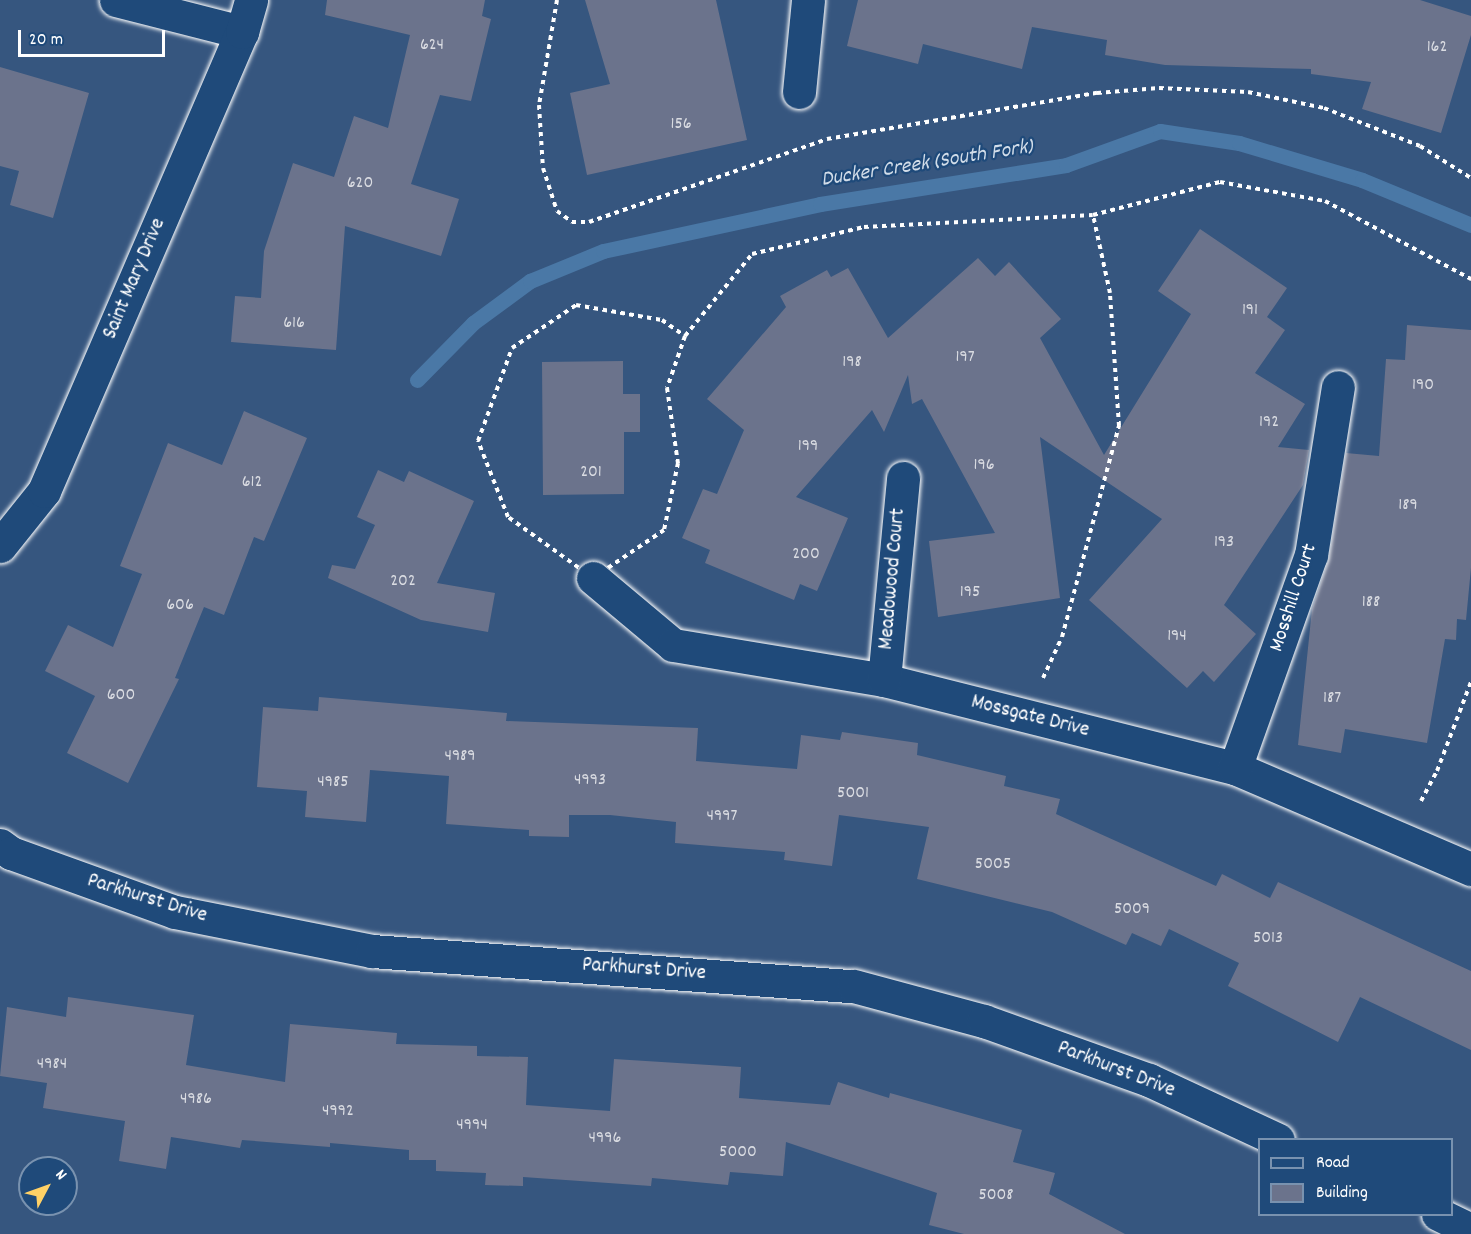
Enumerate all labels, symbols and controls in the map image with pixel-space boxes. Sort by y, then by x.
scale bar [21,18,168,56]
text: 20 m [29,28,63,53]
house number: 624 [420,35,444,57]
house number: 162 [1427,37,1447,59]
house number: 156 [670,114,692,136]
water label: Ducker Creek (South Fork) [819,134,1035,194]
house number: 620 [347,173,373,195]
street label: Saint Mary Drive [98,215,172,343]
house number: 191 [1242,300,1258,322]
house number: 616 [283,313,305,335]
house number: 197 [955,347,975,369]
house number: 198 [842,352,862,374]
house number: 190 [1412,375,1434,397]
house number: 192 [1259,412,1279,434]
house number: 199 [798,436,818,458]
house number: 196 [973,455,995,477]
house number: 201 [580,462,602,484]
house number: 612 [242,472,262,494]
house number: 189 [1398,495,1418,517]
street label: Meadowood Court [874,507,912,651]
house number: 193 [1214,532,1234,554]
street label: Mosshill Court [1265,541,1323,655]
house number: 200 [792,544,820,566]
house number: 202 [390,571,416,593]
house number: 195 [960,582,980,604]
house number: 188 [1362,592,1380,614]
house number: 606 [166,595,194,617]
house number: 194 [1167,626,1187,648]
house number: 600 [107,685,135,707]
house number: 187 [1323,688,1341,710]
street label: Mossgate Drive [968,690,1092,744]
house number: 4989 [444,746,476,768]
house number: 4993 [574,770,606,792]
house number: 4985 [317,772,349,794]
house number: 5001 [837,783,869,805]
house number: 4997 [707,806,737,828]
house number: 5005 [975,854,1011,876]
street label: Parkhurst Drive [84,869,210,929]
house number: 5009 [1114,899,1150,921]
house number: 5013 [1253,928,1283,950]
street label: Parkhurst Drive [581,953,707,987]
street label: Parkhurst Drive [1054,1036,1178,1104]
house number: 4984 [37,1054,67,1076]
house number: 4986 [180,1089,212,1111]
house number: 4992 [322,1101,354,1123]
house number: 4994 [456,1115,488,1137]
house number: 4996 [589,1128,621,1150]
legend [1258,1138,1453,1216]
house number: 5000 [719,1142,757,1164]
text: Road [1316,1151,1350,1176]
north arrow [18,1156,78,1216]
text: N [49,1165,72,1186]
text: Building [1316,1181,1368,1206]
house number: 5008 [978,1185,1014,1207]

